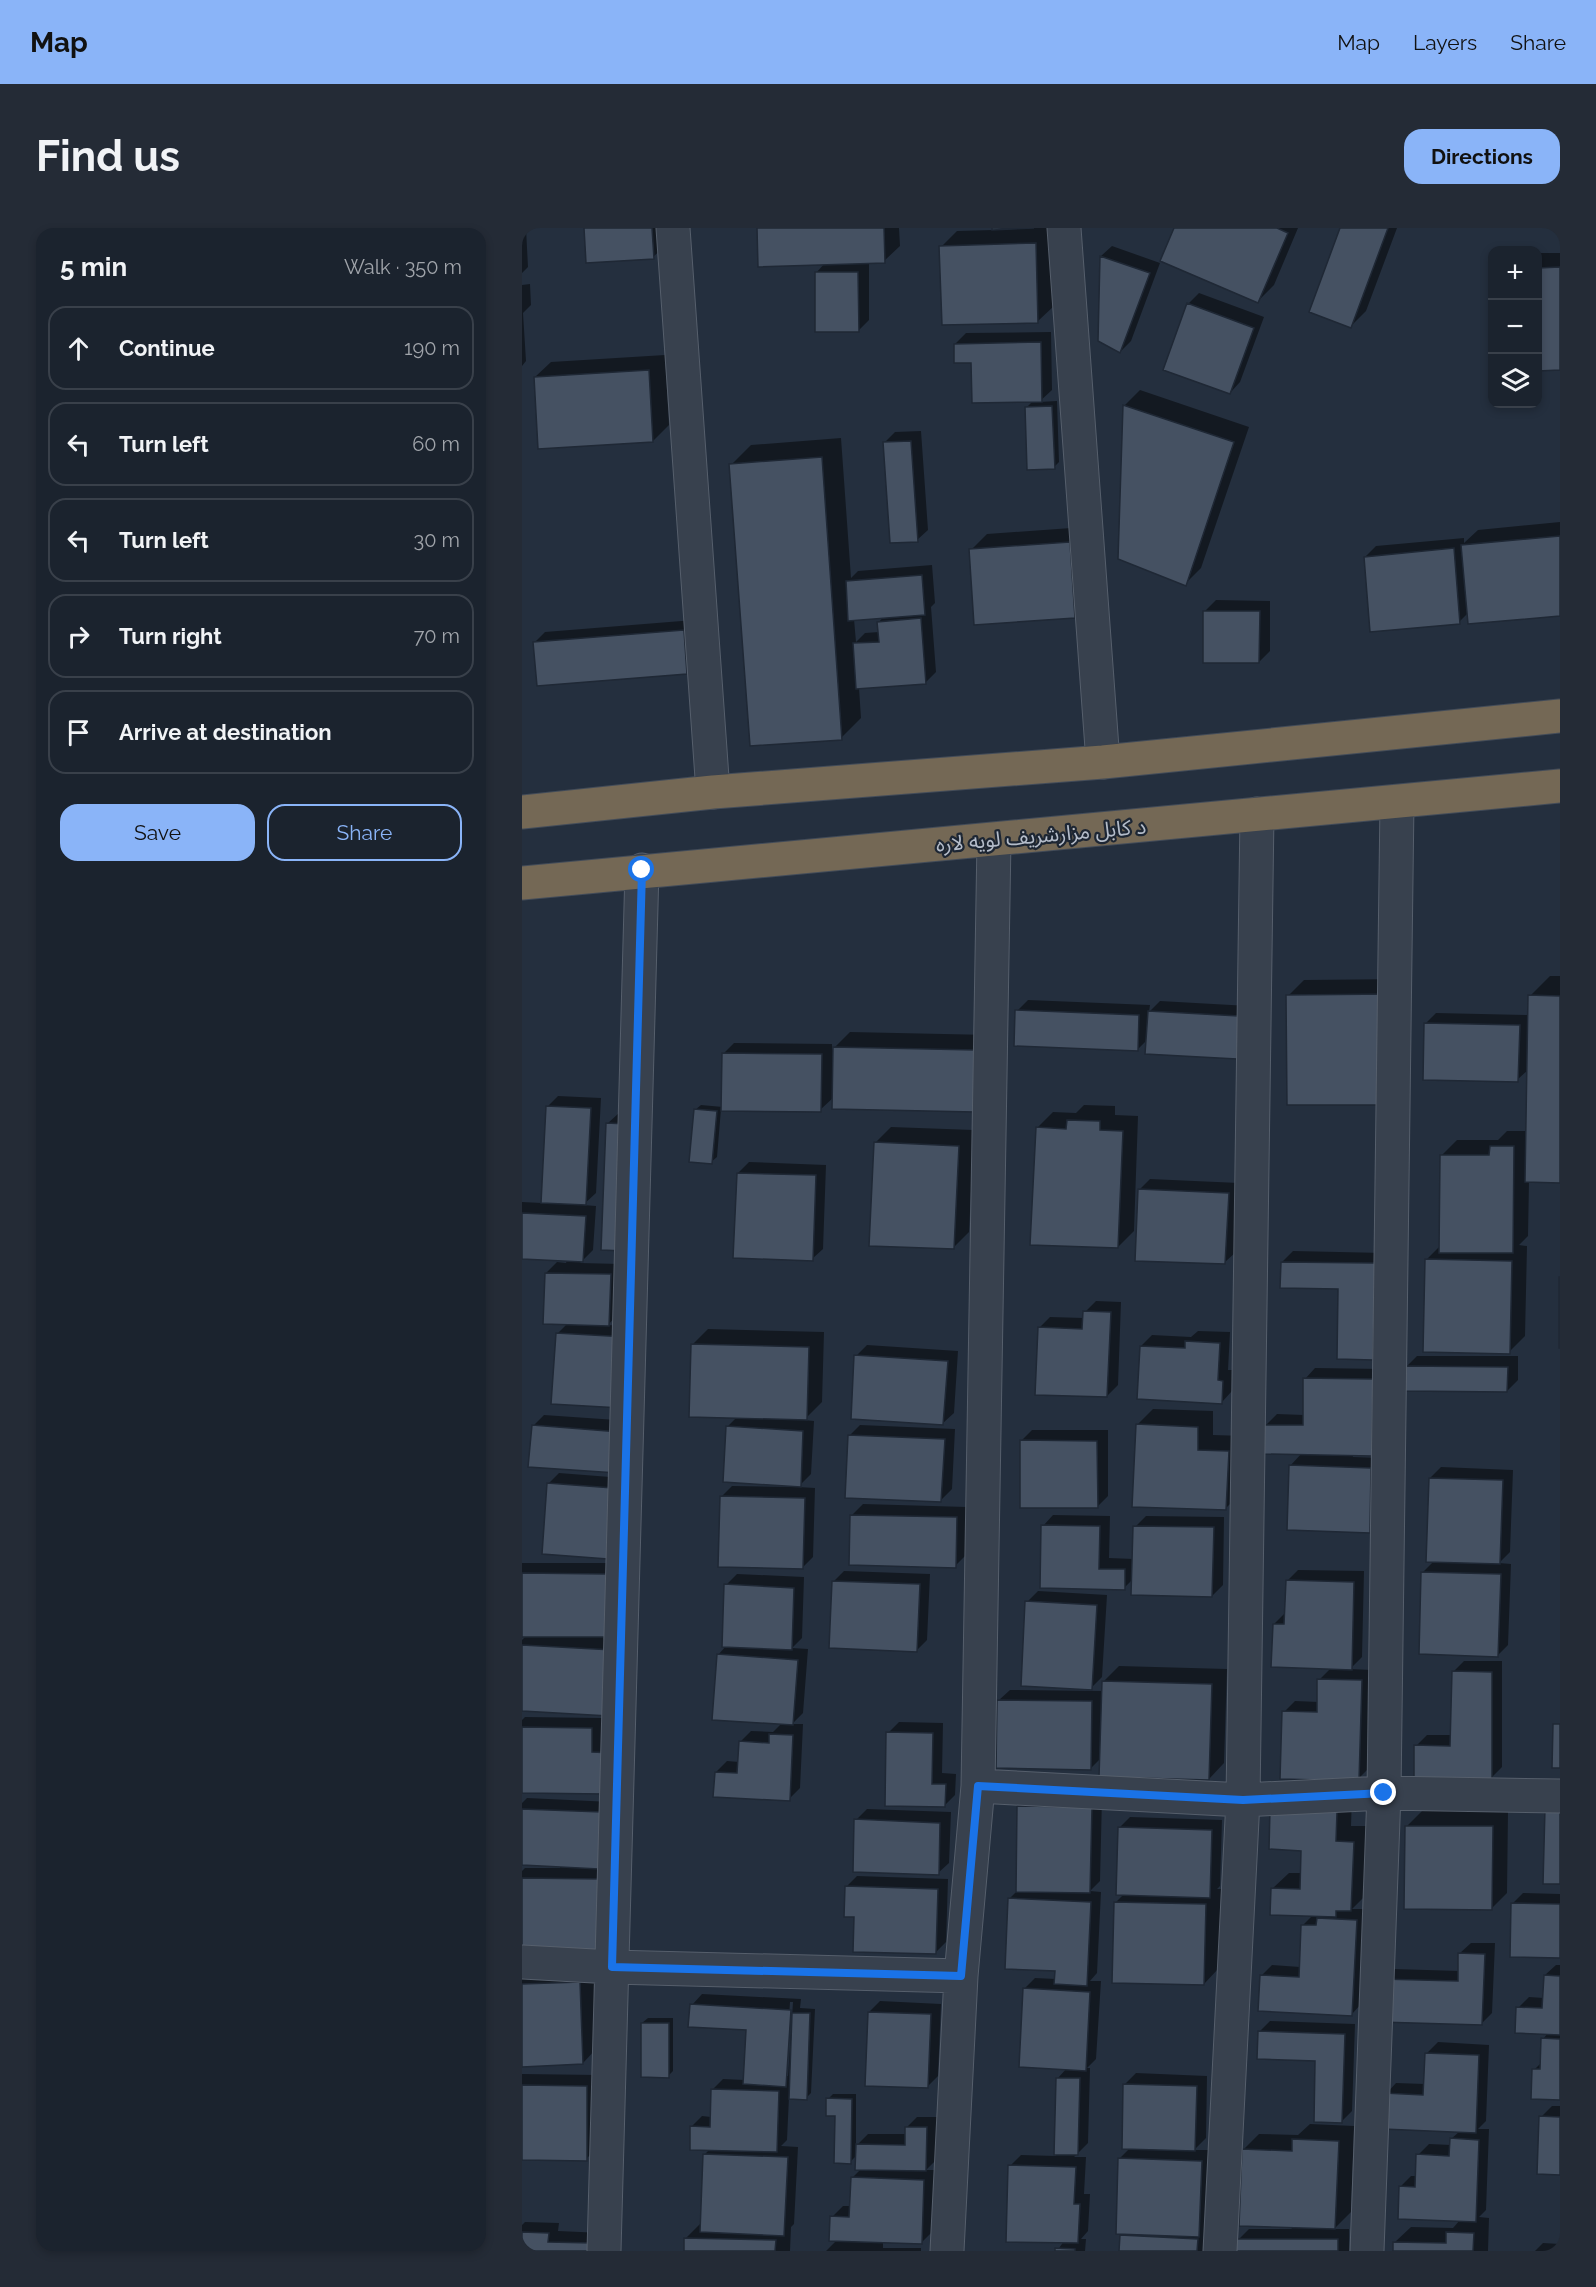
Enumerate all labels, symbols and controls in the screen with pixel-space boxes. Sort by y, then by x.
text: Map [30,26,88,59]
text: Map [1337,30,1380,55]
text: Layers [1413,30,1477,55]
text: Share [1510,30,1566,55]
button: Directions [1404,129,1560,184]
text: Find us [36,132,180,181]
map controls [1488,246,1542,408]
button: + [1488,246,1542,300]
text: 5 min [60,252,127,282]
text: Walk · 350 m [344,255,462,279]
button: − [1488,300,1542,354]
icon: ahead [62,332,95,365]
text: Continue [119,335,215,361]
text: 190 m [404,336,460,360]
button: layers [1488,354,1542,408]
icon: left [62,428,95,461]
text: Turn left [119,431,209,457]
text: 60 m [412,432,460,456]
icon: left [62,524,95,557]
text: Turn left [119,527,209,553]
text: 30 m [414,528,460,552]
icon: right [62,620,95,653]
text: Turn right [119,623,222,649]
text: 70 m [414,624,460,648]
icon: arrive [62,716,95,749]
text: Arrive at destination [119,719,332,745]
button: Save [60,804,255,861]
button: Share [267,804,462,861]
street label: د کابل مزارشریف لویه لاره [935,813,1147,857]
route start [628,856,654,882]
route end [1370,1779,1396,1805]

